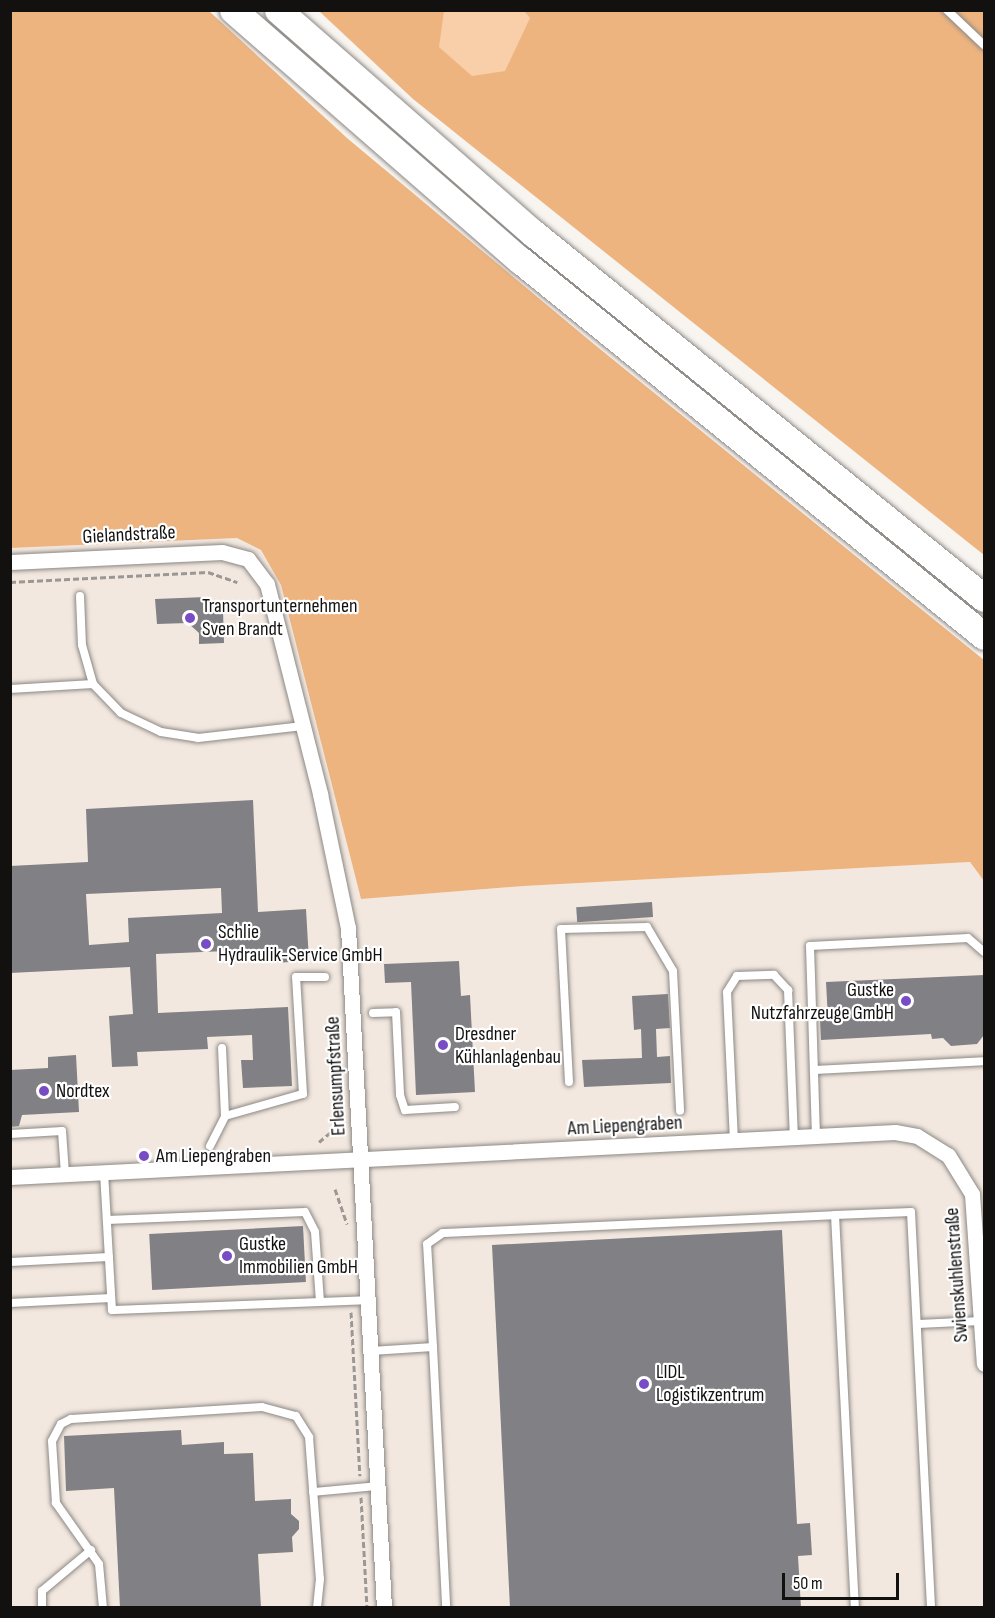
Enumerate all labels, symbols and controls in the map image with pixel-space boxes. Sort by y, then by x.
street label: Gielandstraße [82,521,176,549]
place label: Transportunternehmen Sven Brandt [202,594,358,641]
marker: Transportunternehmen Sven Brandt [183,611,197,625]
place label: Schlie Hydraulik-Service GmbH [218,921,383,968]
marker: Schlie Hydraulik-Service GmbH [199,937,213,951]
place label: Gustke Nutzfahrzeuge GmbH [751,978,894,1025]
marker: Gustke Nutzfahrzeuge GmbH [899,994,913,1008]
street label: Erlensumpfstraße [321,1016,351,1136]
place label: Dresdner Kühlanlagenbau [455,1022,561,1069]
marker: Dresdner Kühlanlagenbau [436,1038,450,1052]
place label: Nordtex [56,1079,110,1103]
marker: Nordtex [37,1084,51,1098]
street label: Am Liepengraben [567,1111,683,1141]
place label: Am Liepengraben [156,1144,271,1168]
marker: Am Liepengraben [137,1149,151,1163]
street label: Swienskuhlenstraße [940,1207,974,1343]
place label: Gustke Immobilien GmbH [239,1232,358,1279]
marker: Gustke Immobilien GmbH [220,1249,234,1263]
place label: LIDL Logistikzentrum [656,1360,764,1407]
marker: LIDL Logistikzentrum [637,1377,651,1391]
scale bar [785,1561,902,1599]
text: 50 m [793,1573,823,1594]

